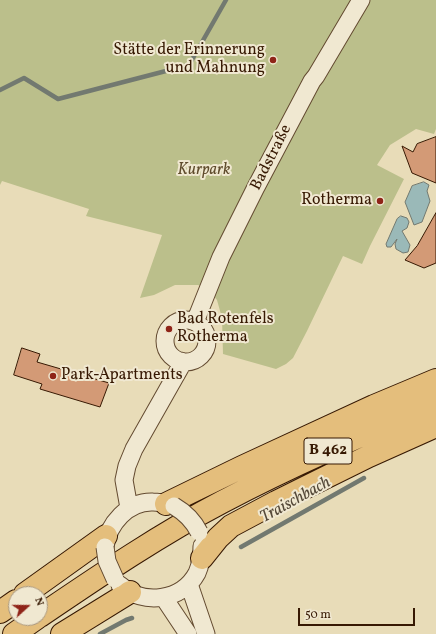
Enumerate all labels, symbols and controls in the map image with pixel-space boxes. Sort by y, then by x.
place label: Stätte der Erinnerung und Mahnung [113,41,265,79]
marker: Stätte der Erinnerung und Mahnung [268,55,278,65]
street label: Badstraße [247,122,297,194]
park label: Kurpark [178,161,230,181]
place label: Rotherma [301,191,372,211]
marker: Rotherma [375,196,385,206]
place label: Bad Rotenfels Rotherma [177,310,274,348]
marker: Bad Rotenfels Rotherma [164,324,174,334]
place label: Park-Apartments [61,366,183,386]
marker: Park-Apartments [48,371,58,381]
road number: B 462 [304,438,352,464]
water label: Traischbach [257,473,335,529]
north arrow [8,586,48,626]
text: N [30,595,47,608]
scale bar [300,600,417,626]
text: 50 m [305,607,331,623]

